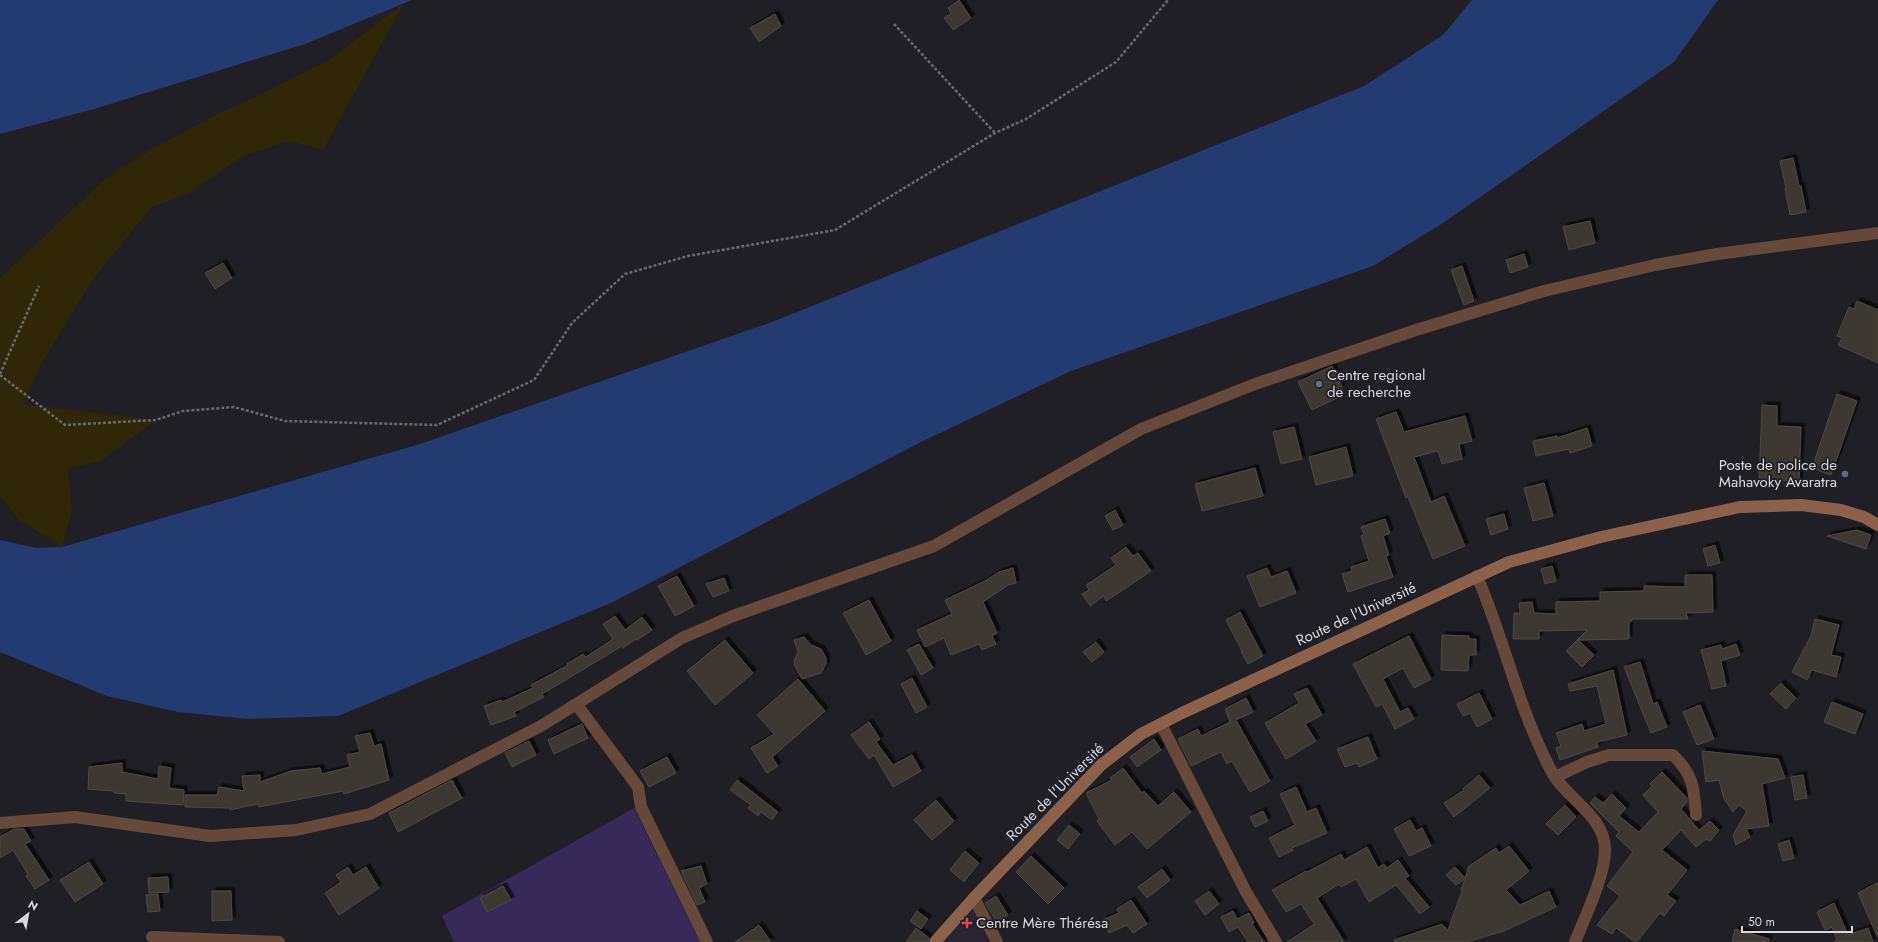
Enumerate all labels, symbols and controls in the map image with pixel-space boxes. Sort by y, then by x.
place label: Centre regional de recherche [1327,364,1425,403]
marker: Centre regional de recherche [1314,379,1324,389]
place label: Poste de police de Mahavoky Avaratra [1719,454,1837,493]
marker: Poste de police de Mahavoky Avaratra [1840,469,1850,479]
street label: Route de l'Université [1292,576,1420,652]
street label: Route de l'Université [1001,738,1109,846]
north arrow [8,894,48,934]
text: N [25,896,41,915]
scale bar [1742,908,1852,934]
place label: Centre Mère Thérésa [976,912,1108,934]
text: 50 m [1748,913,1775,931]
marker: Centre Mère Thérésa [961,917,973,929]

